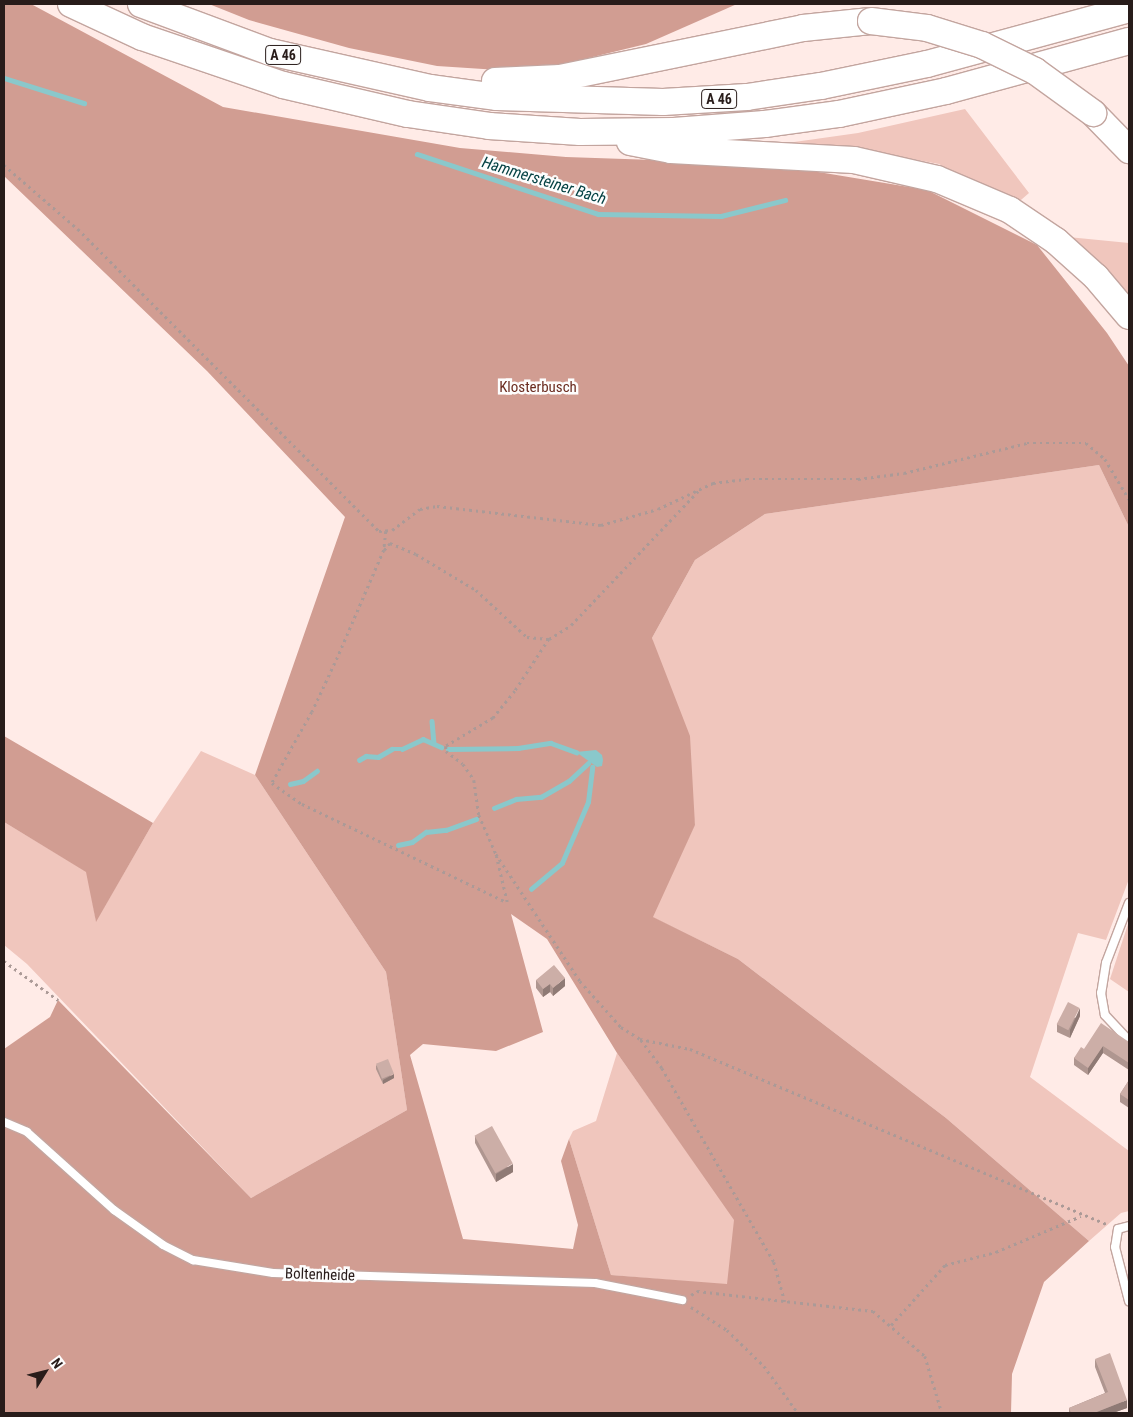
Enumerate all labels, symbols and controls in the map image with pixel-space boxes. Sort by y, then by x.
road number: A 46 [264,44,302,66]
road number: A 46 [700,88,738,110]
water label: Hammersteiner Bach [480,153,608,209]
park label: Klosterbusch [499,379,577,397]
street label: Boltenheide [285,1265,355,1285]
north arrow [20,1347,70,1397]
text: N [48,1355,66,1371]

